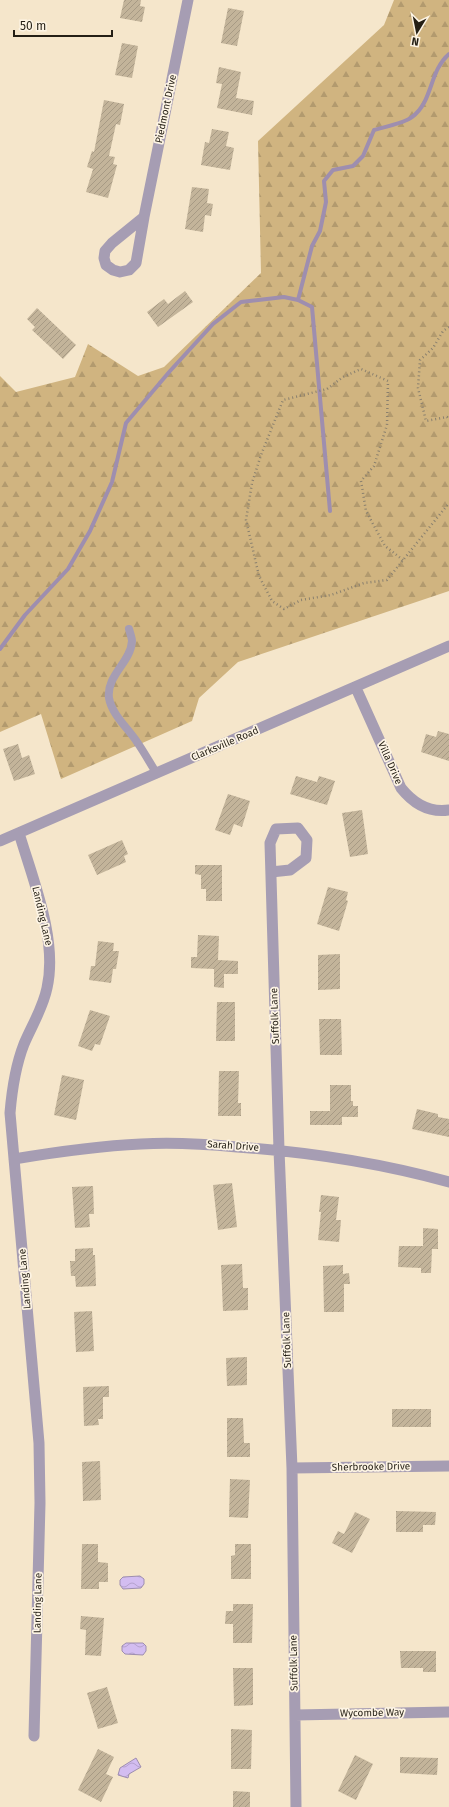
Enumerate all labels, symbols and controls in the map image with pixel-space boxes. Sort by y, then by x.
scale bar [14,12,112,38]
north arrow [397,12,437,52]
text: 50 m [20,19,46,33]
text: N [411,34,420,48]
street label: Piedmont Drive [153,73,179,145]
street label: Clarksville Road [190,724,260,764]
street label: Villa Drive [375,740,405,786]
street label: Landing Lane [29,885,55,947]
street label: Suffolk Lane [268,988,282,1044]
street label: Sarah Drive [207,1138,259,1154]
street label: Landing Lane [16,1248,34,1310]
street label: Suffolk Lane [280,1312,294,1368]
street label: Sherbrooke Drive [332,1460,410,1474]
street label: Landing Lane [31,1573,45,1633]
street label: Suffolk Lane [288,1635,300,1691]
street label: Wycombe Way [340,1706,404,1720]

